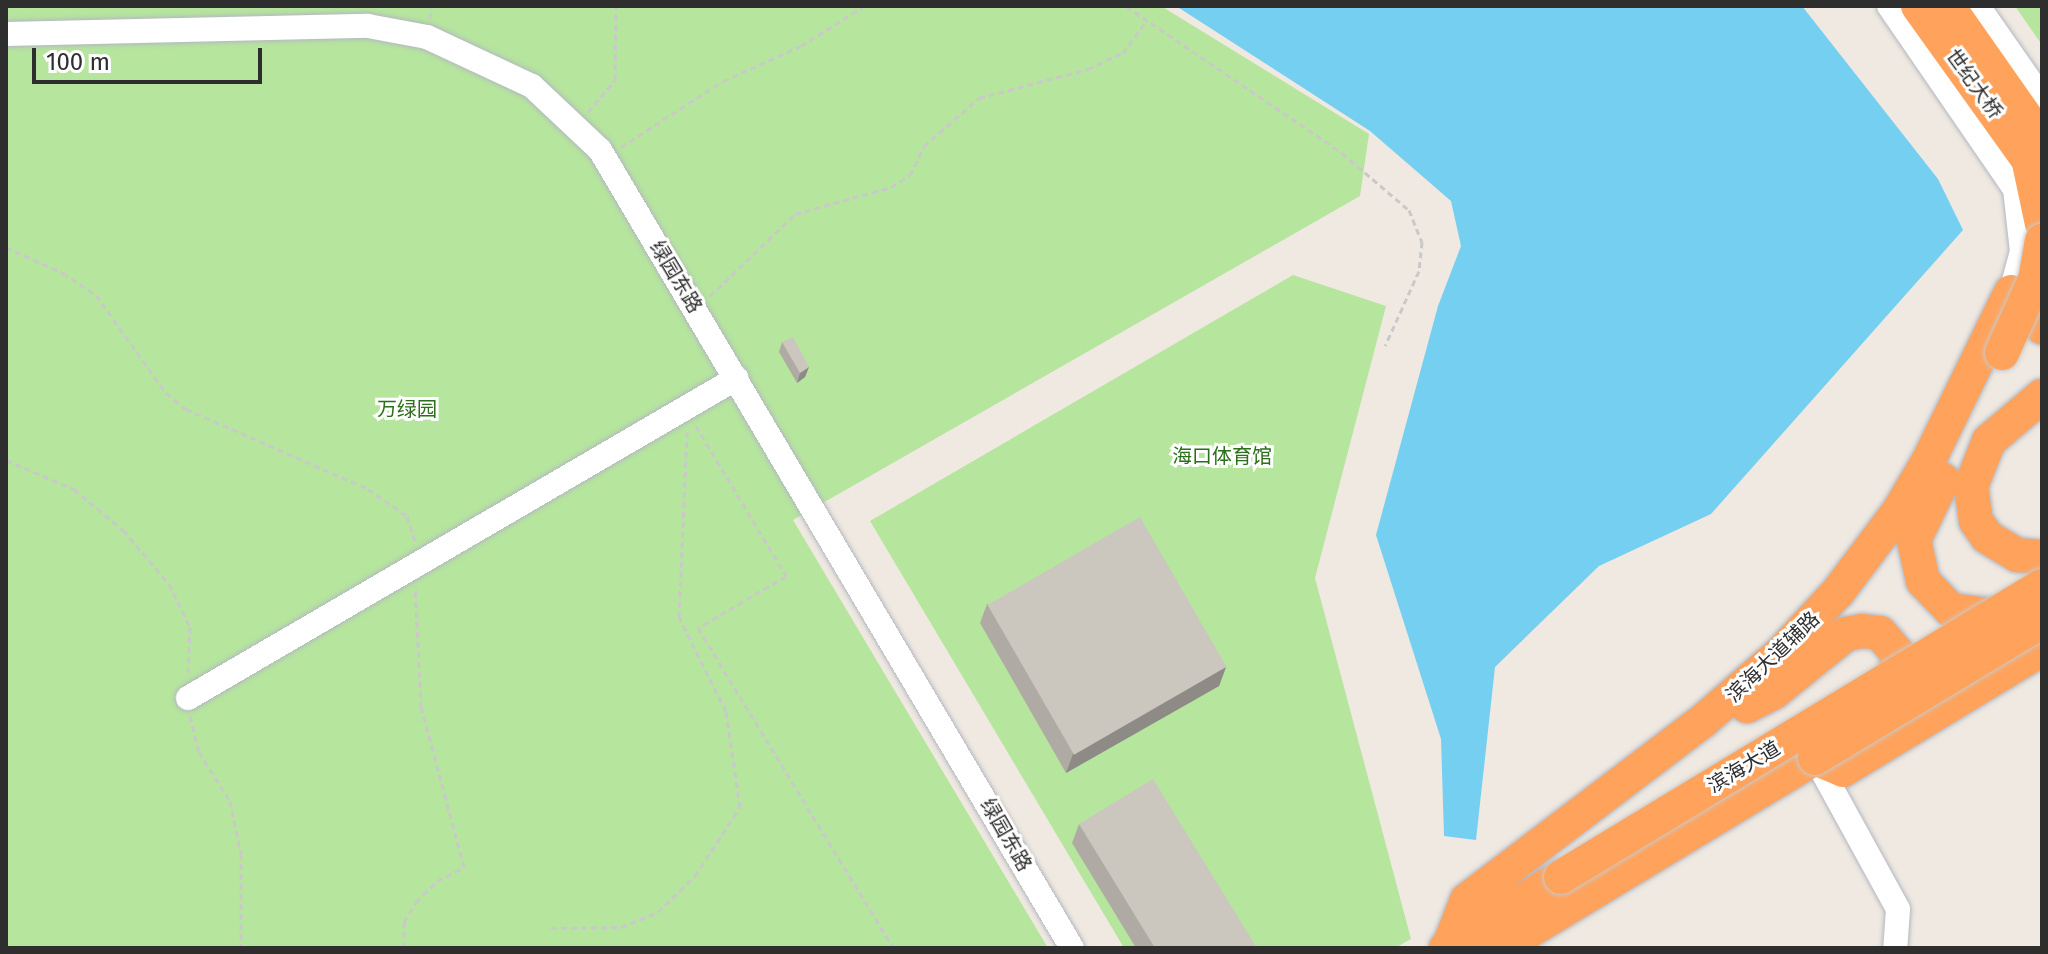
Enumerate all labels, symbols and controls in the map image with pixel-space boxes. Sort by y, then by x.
scale bar [36,32,266,82]
street label: 世纪大桥 [1941,45,2007,123]
text: 100 m [46,48,110,76]
street label: 绿园东路 [645,237,707,317]
park label: 万绿园 [377,397,437,421]
park label: 海口体育馆 [1172,444,1272,468]
street label: 滨海大道辅路 [1722,607,1824,707]
street label: 滨海大道 [1704,736,1784,798]
street label: 绿园东路 [976,794,1036,876]

